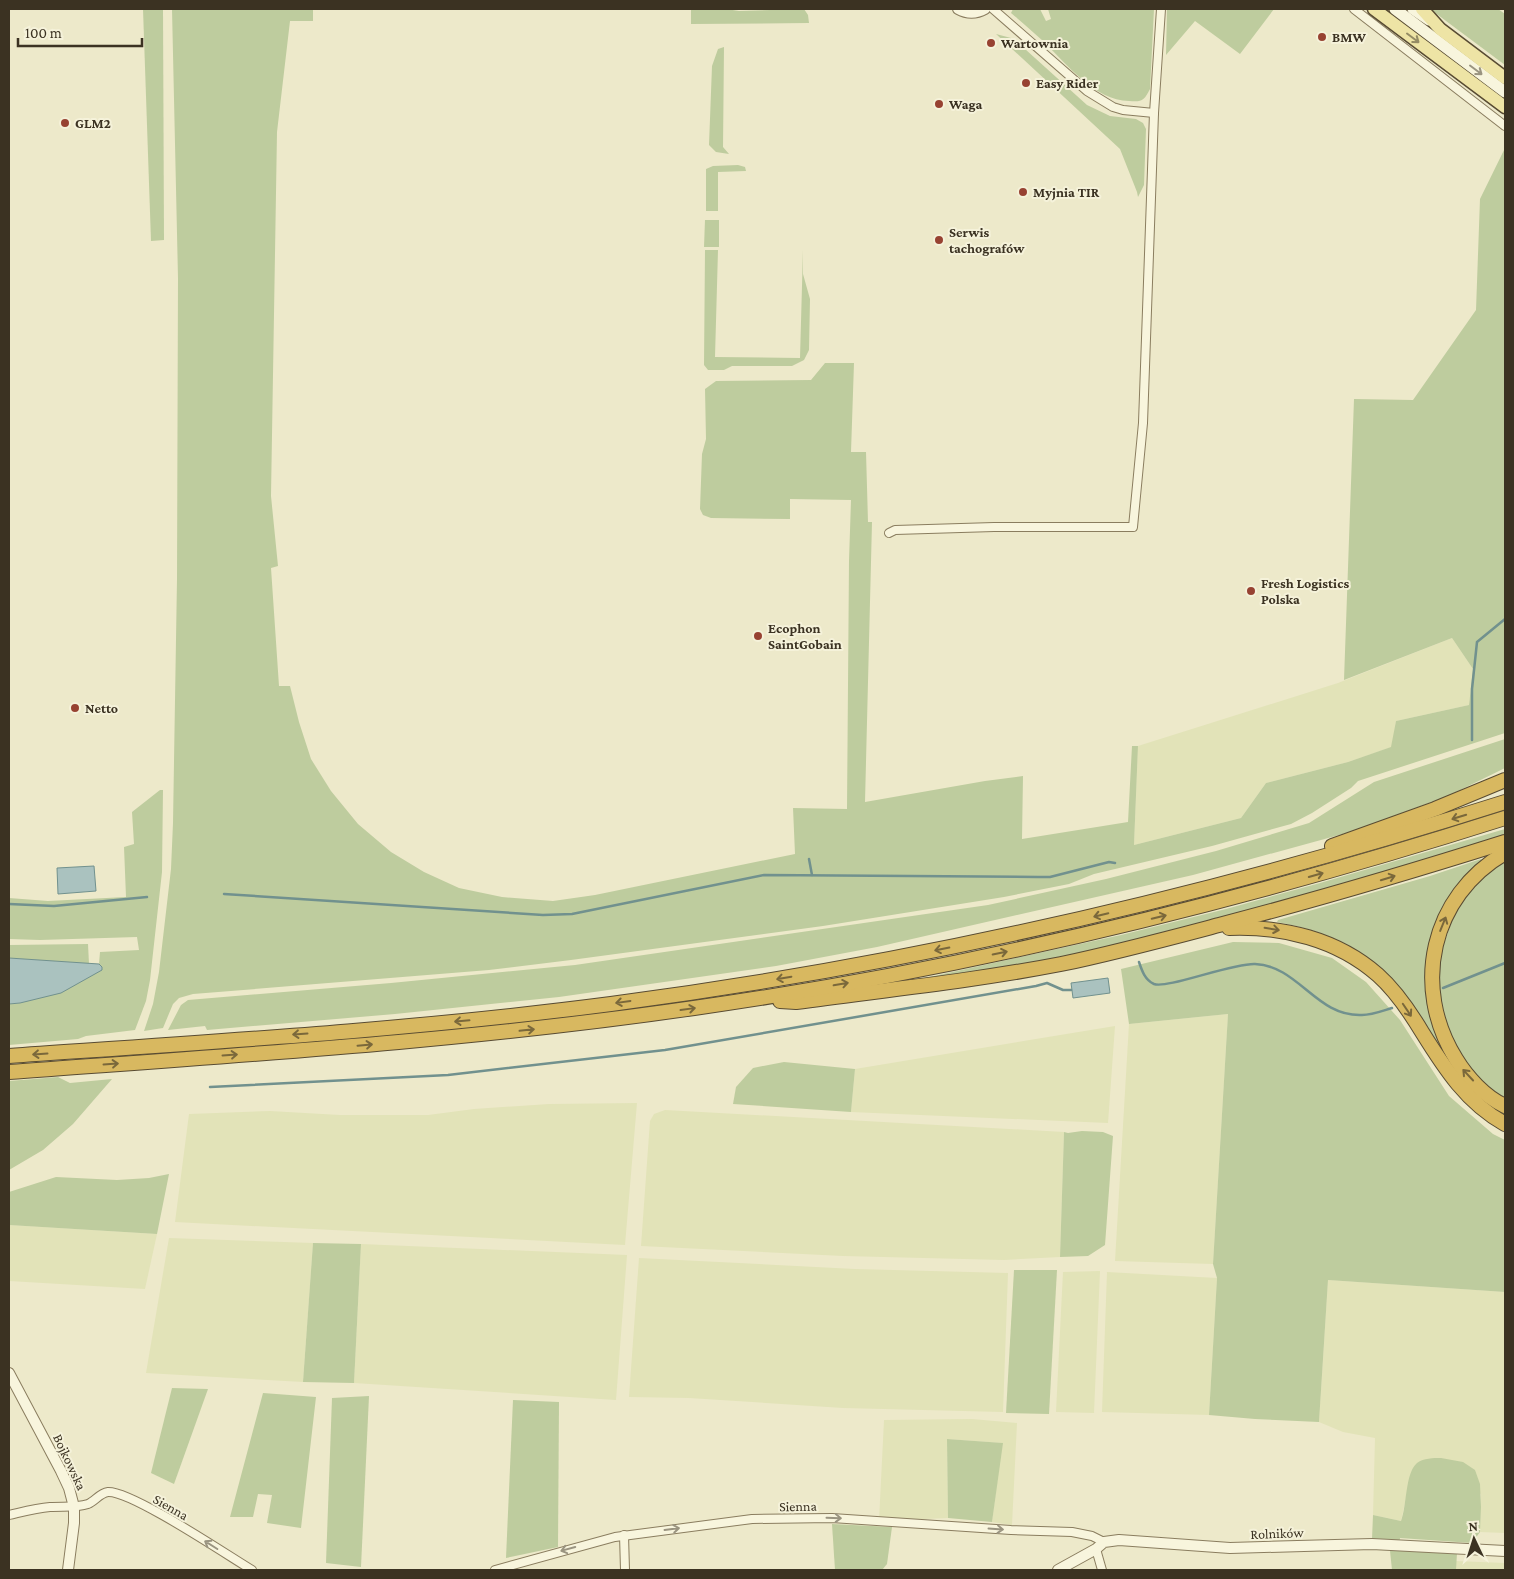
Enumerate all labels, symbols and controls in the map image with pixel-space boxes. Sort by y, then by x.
scale bar [18,15,141,47]
text: 100 m [25,25,62,41]
place label: BMW [1332,29,1366,45]
marker: BMW [1316,31,1328,43]
one-way arrow [1406,33,1420,43]
place label: Wartownia [1000,35,1068,51]
marker: Wartownia [985,37,997,49]
one-way arrow [1469,65,1483,75]
place label: Easy Rider [1036,75,1099,91]
marker: Easy Rider [1020,77,1032,89]
place label: Waga [948,96,982,112]
marker: Waga [933,98,945,110]
place label: GLM2 [75,115,111,131]
marker: GLM2 [59,117,71,129]
place label: Myjnia TIR [1033,184,1100,201]
marker: Myjnia TIR [1017,186,1029,198]
place label: Serwis tachografów [949,224,1025,256]
marker: Serwis tachografów [933,234,945,246]
place label: Fresh Logistics Polska [1261,575,1349,607]
marker: Fresh Logistics Polska [1245,585,1257,597]
place label: Ecophon SaintGobain [768,620,842,652]
marker: Ecophon SaintGobain [752,630,764,642]
place label: Netto [85,700,118,716]
marker: Netto [69,702,81,714]
one-way arrow [1451,812,1467,822]
one-way arrow [1308,870,1324,880]
one-way arrow [1380,873,1396,883]
one-way arrow [1093,911,1109,920]
one-way arrow [1150,912,1166,921]
one-way arrow [1440,916,1449,931]
one-way arrow [1264,925,1280,935]
one-way arrow [934,945,950,954]
one-way arrow [992,948,1008,957]
one-way arrow [777,974,793,984]
one-way arrow [833,979,849,989]
one-way arrow [616,997,632,1007]
one-way arrow [1402,1002,1412,1016]
one-way arrow [680,1004,696,1014]
one-way arrow [454,1016,470,1026]
one-way arrow [519,1025,535,1035]
one-way arrow [292,1030,308,1039]
one-way arrow [357,1040,373,1050]
one-way arrow [33,1049,49,1059]
one-way arrow [221,1051,237,1060]
one-way arrow [103,1059,119,1069]
one-way arrow [1462,1069,1474,1082]
street label: Bojkowska [49,1431,90,1494]
street label: Sienna [151,1491,192,1524]
street label: Sienna [779,1498,818,1514]
one-way arrow [826,1514,842,1523]
north arrow [1449,1514,1499,1564]
text: N [1468,1518,1479,1534]
one-way arrow [664,1524,680,1534]
one-way arrow [988,1524,1004,1533]
street label: Rolników [1250,1524,1305,1542]
one-way arrow [204,1539,218,1549]
one-way arrow [561,1545,577,1555]

